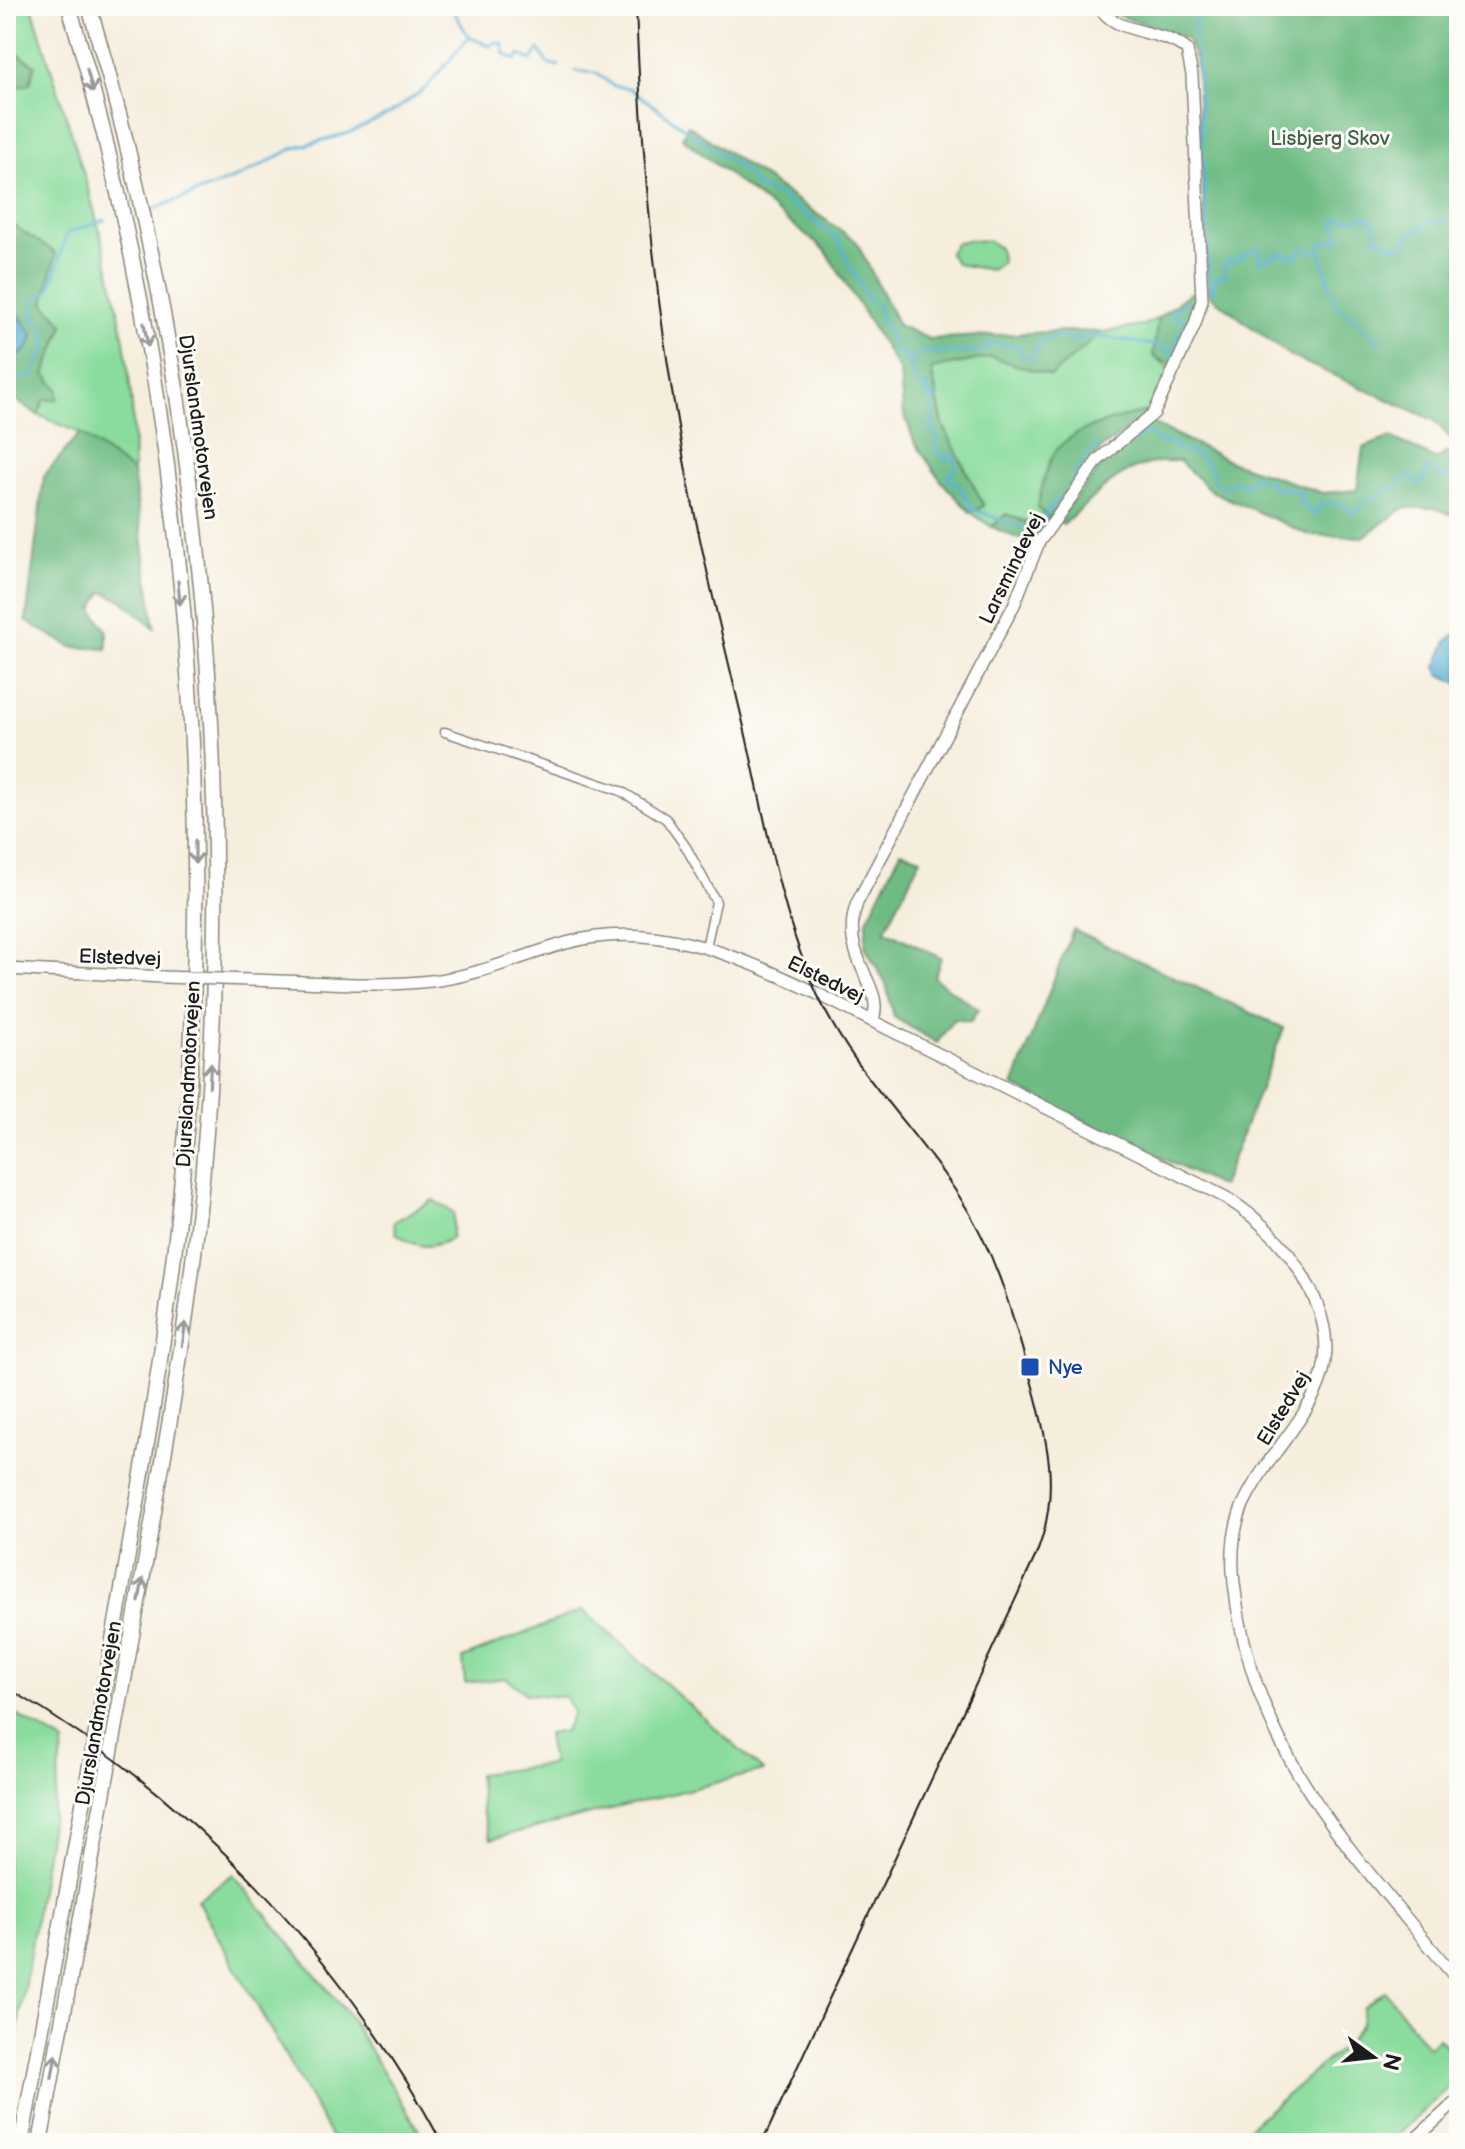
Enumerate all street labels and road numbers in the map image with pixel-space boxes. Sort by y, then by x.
street label: Djurslandmotorvejen [173,333,223,521]
street label: Larsmindevej [975,509,1049,628]
street label: Elstedvej [78,945,162,971]
street label: Elstedvej [783,951,868,1009]
street label: Djurslandmotorvejen [172,980,206,1168]
street label: Elstedvej [1252,1367,1315,1450]
street label: Djurslandmotorvejen [71,1619,127,1807]

